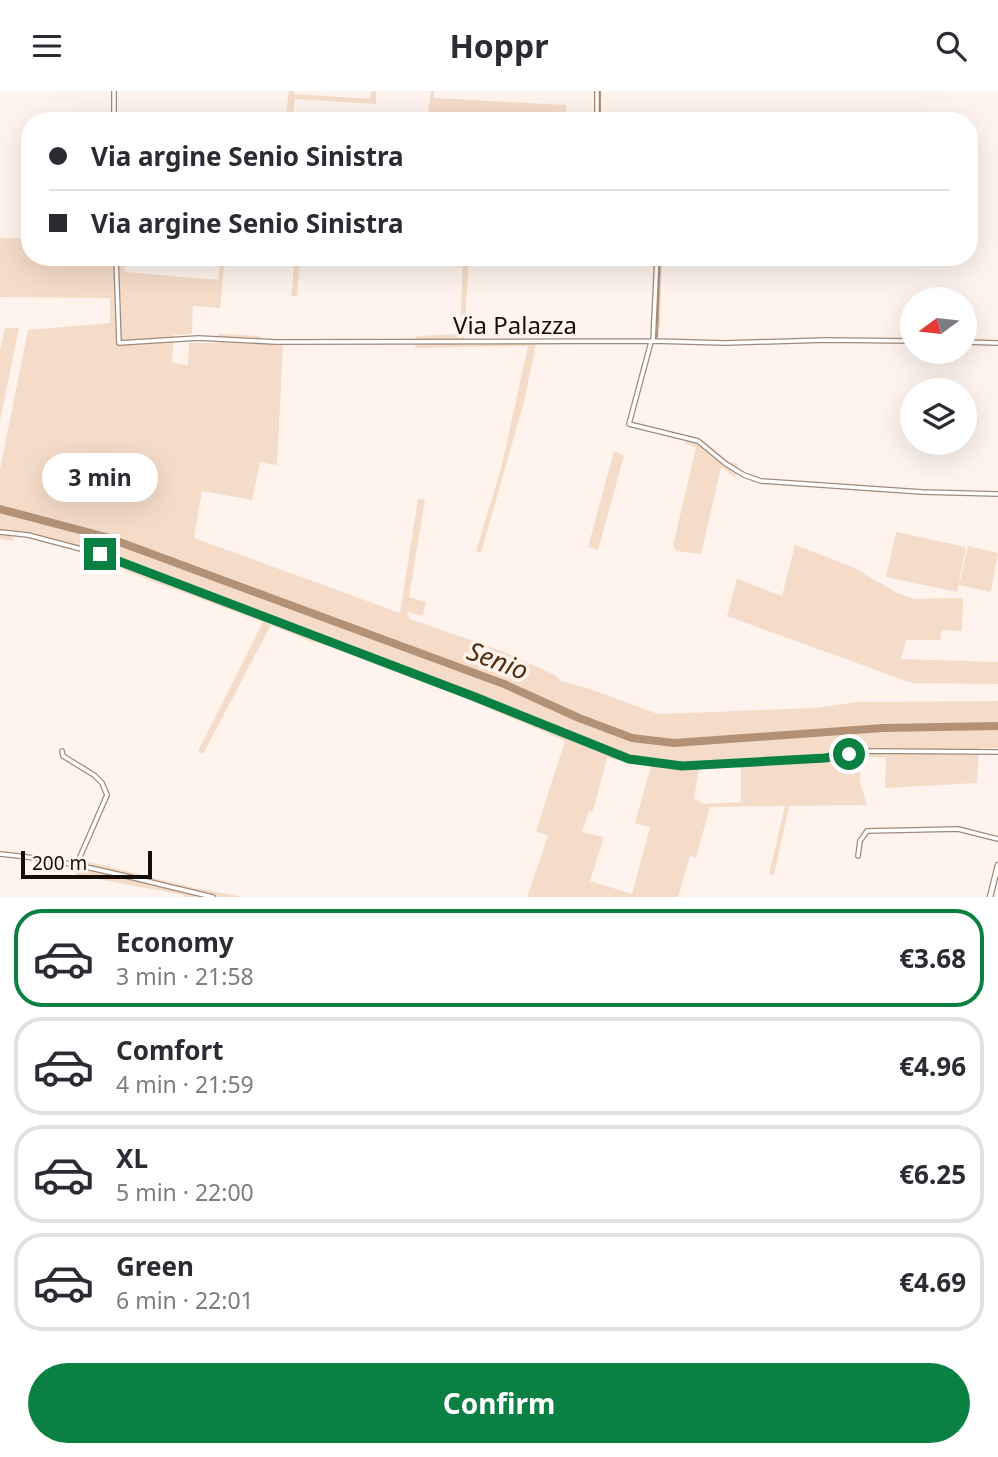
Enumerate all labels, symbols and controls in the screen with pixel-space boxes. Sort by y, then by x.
text: Hoppr [449,24,549,67]
icon: menu [28,27,66,65]
icon: search [932,27,970,65]
text: Via argine Senio Sinistra [91,138,404,174]
text: Via argine Senio Sinistra [91,205,404,241]
north arrow [900,287,976,364]
map controls [900,287,977,455]
street label: Via Palazza [453,308,577,341]
button: layers [900,378,977,455]
callout: 3 min [42,453,158,501]
text: 3 min [68,461,132,493]
route end [84,538,116,570]
water label: Senio [462,632,534,688]
route start [833,738,865,770]
scale bar [21,848,152,880]
text: 200 m [32,850,87,876]
text: Economy [116,924,234,960]
icon: car [32,927,95,990]
text: €3.68 [899,940,966,976]
text: 3 min · 21:58 [116,960,254,992]
text: Comfort [116,1032,224,1068]
icon: car [32,1035,95,1098]
text: €4.96 [899,1048,966,1084]
text: 4 min · 21:59 [116,1068,254,1100]
text: XL [116,1140,148,1176]
icon: car [32,1143,95,1206]
text: €6.25 [899,1156,966,1192]
text: 5 min · 22:00 [116,1176,254,1208]
text: Green [116,1248,194,1284]
icon: car [32,1251,95,1314]
text: €4.69 [899,1264,966,1300]
text: 6 min · 22:01 [116,1284,254,1316]
button: Confirm [28,1363,970,1443]

